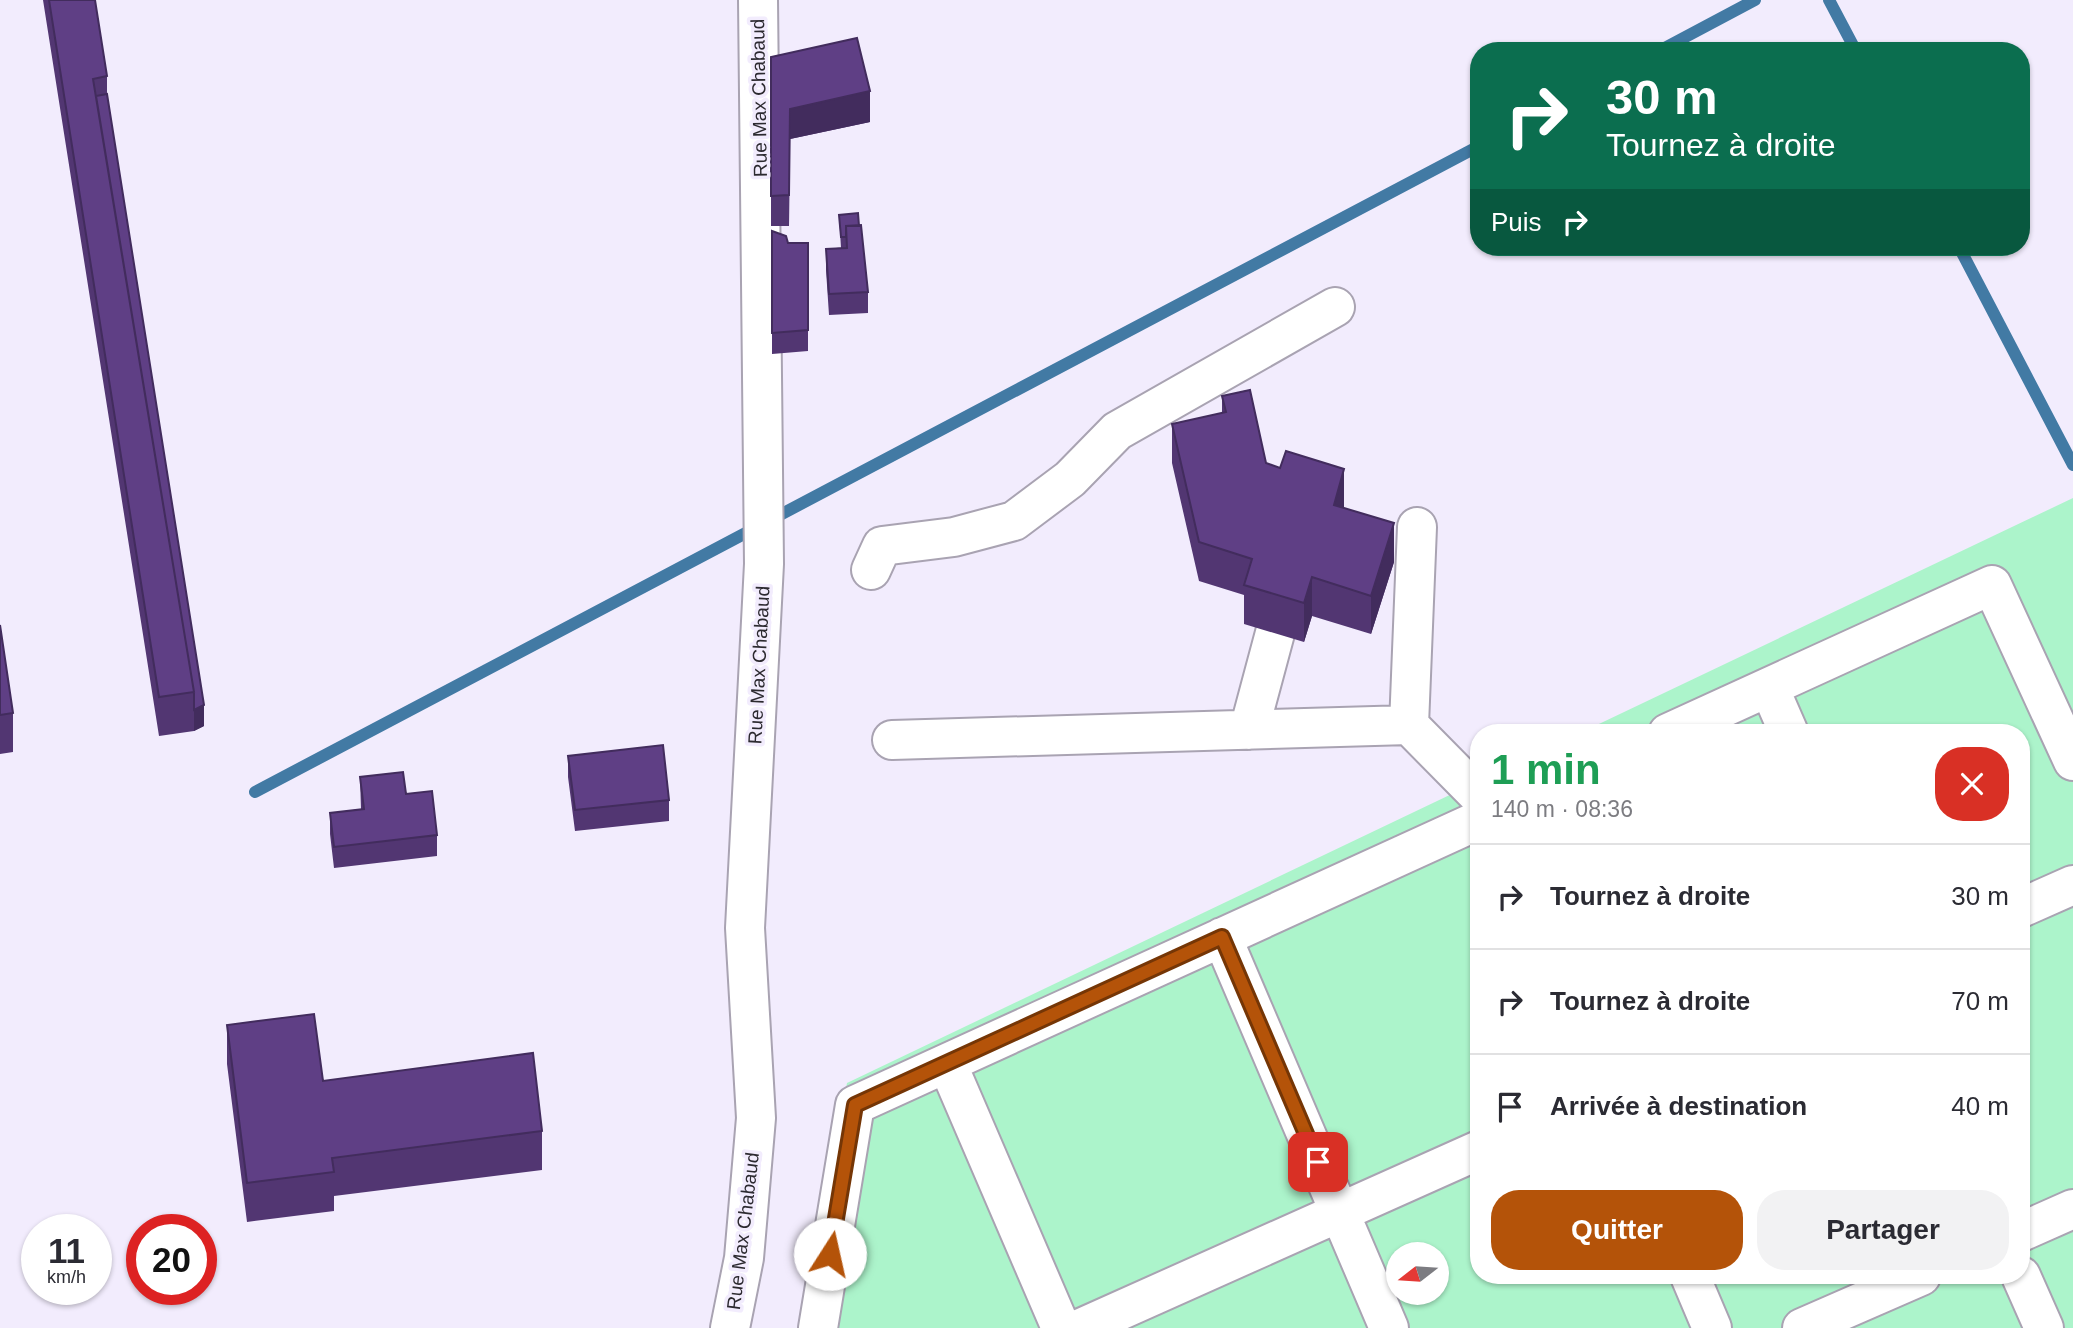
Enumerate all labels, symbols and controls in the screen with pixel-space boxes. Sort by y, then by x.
street label: Rue Max Chabaud [747,19,771,177]
icon: right [1491,70,1582,161]
text: 30 m [1606,70,1718,124]
text: Tournez à droite [1606,127,1835,163]
icon: right [1556,203,1594,241]
text: Puis [1491,207,1542,237]
street label: Rue Max Chabaud [744,585,774,745]
text: 1 min [1491,746,1601,793]
button: close [1935,747,2009,821]
text: 140 m · 08:36 [1491,796,1633,822]
icon: right [1491,878,1529,916]
text: Tournez à droite [1550,881,1750,911]
text: 30 m [1951,881,2009,911]
icon: right [1491,983,1529,1021]
text: Tournez à droite [1550,986,1750,1016]
text: 70 m [1951,986,2009,1016]
icon: arrive [1491,1088,1529,1126]
text: Arrivée à destination [1550,1091,1807,1121]
text: 40 m [1951,1091,2009,1121]
pin [1288,1132,1348,1192]
icon: arrive [1299,1143,1337,1181]
street label: Rue Max Chabaud [723,1151,763,1311]
button: Quitter [1491,1190,1743,1270]
button: Partager [1757,1190,2009,1270]
speed limit sign: 20 [126,1214,217,1305]
position arrow [793,1217,867,1291]
text: 11 [48,1231,85,1270]
north arrow [1386,1242,1449,1306]
map controls [1386,1242,1449,1305]
text: km/h [47,1267,86,1287]

